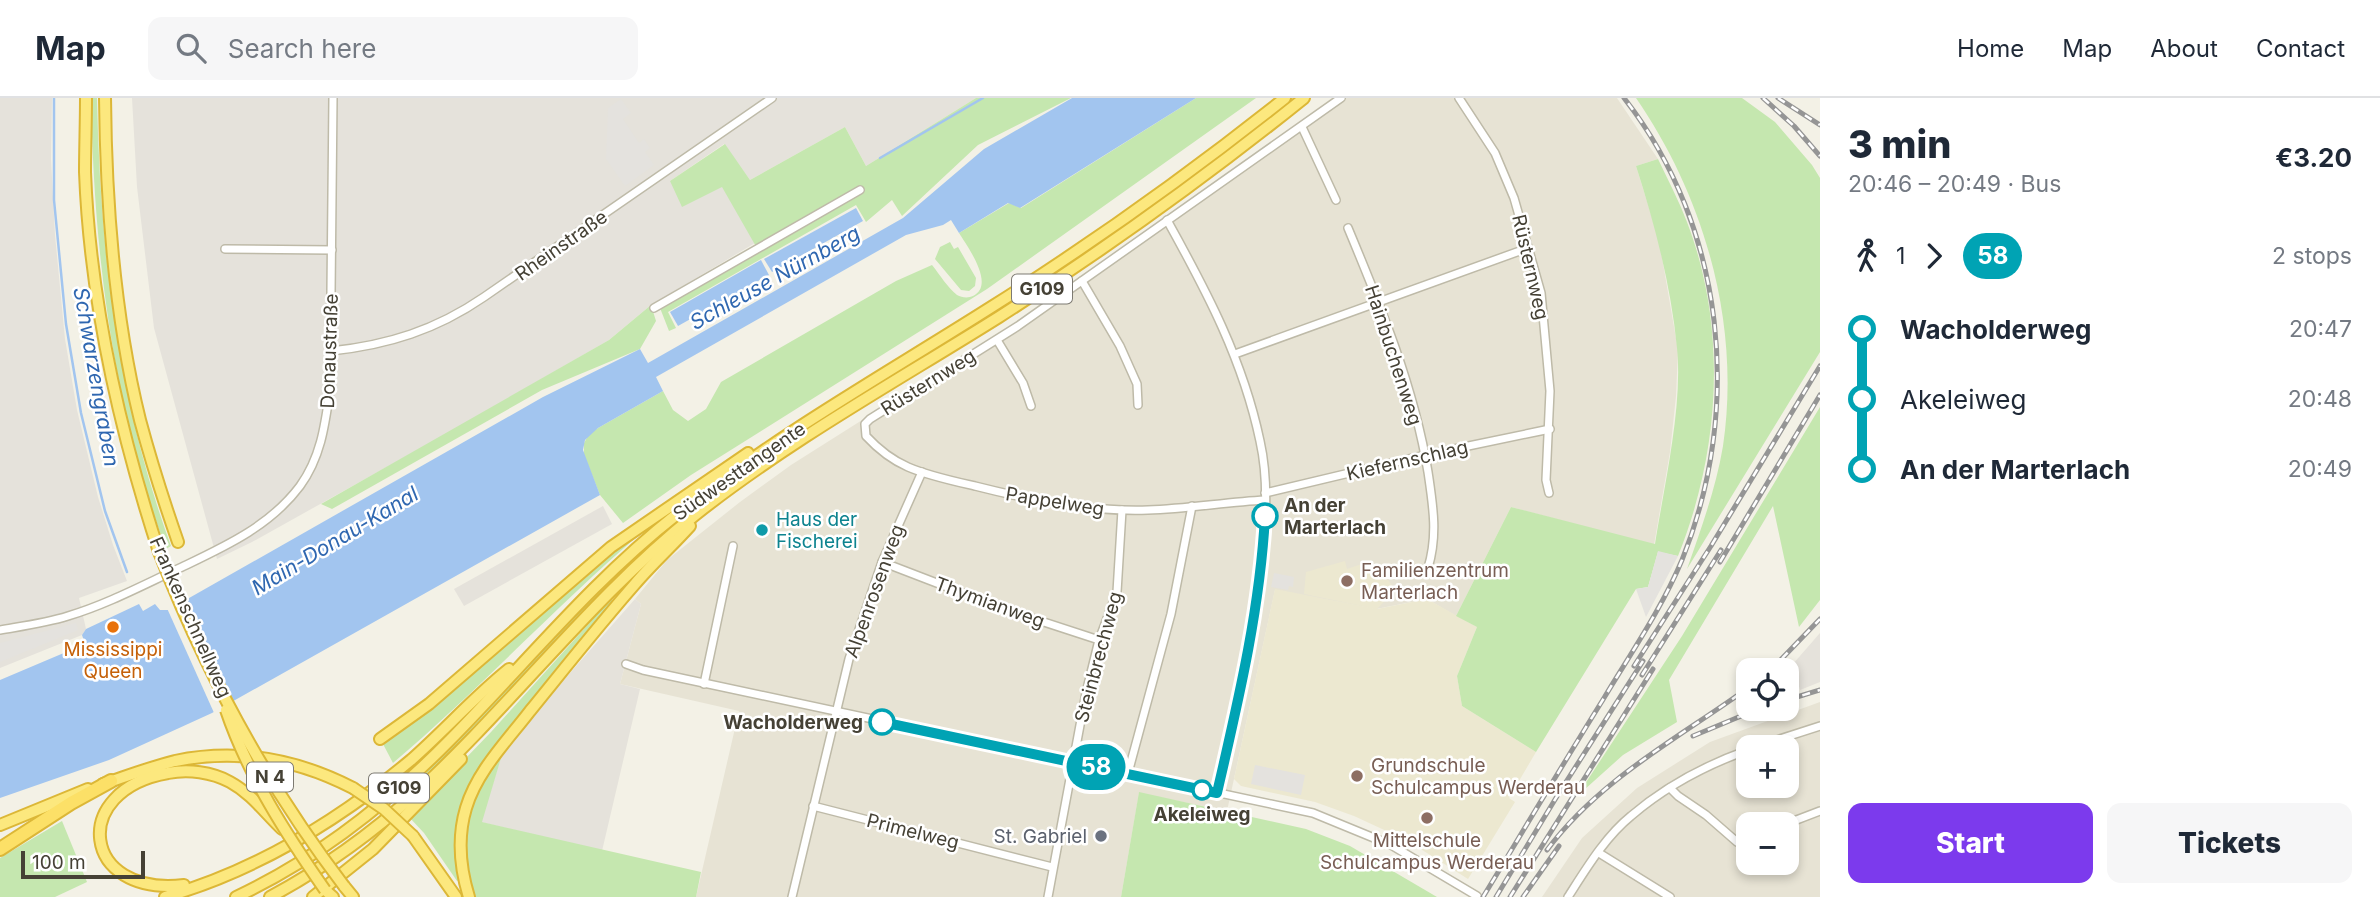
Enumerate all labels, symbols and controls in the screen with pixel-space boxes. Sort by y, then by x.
search box [148,17,638,80]
text: Map [35,28,106,68]
icon: search [172,29,210,67]
text: Search here [228,33,376,64]
text: Home [1957,34,2024,63]
text: Map [2062,34,2112,63]
text: About [2150,34,2218,63]
text: Contact [2256,34,2345,63]
text: 3 min [1848,121,1951,167]
text: €3.20 [2275,142,2352,173]
text: 20:46 – 20:49 · Bus [1848,170,2061,198]
street label: Rheinstraße [511,205,612,286]
street label: Rüsternweg [1507,212,1554,322]
water label: Schleuse Nürnberg [685,220,864,335]
icon: walk [1848,237,1886,275]
icon: forward [1915,237,1953,275]
text: 58 [1977,241,2008,270]
text: 1 [1896,242,1905,270]
text: 2 stops [2272,242,2352,270]
road number: G109 [1012,274,1072,304]
street label: Hainbuchenweg [1360,282,1427,428]
water label: Schwarzengraben [68,285,125,469]
street label: Donaustraße [316,293,343,409]
text: Wacholderweg [1900,314,2091,345]
text: 20:47 [2289,315,2352,343]
street label: Rüsternweg [877,344,980,421]
text: Akeleiweg [1900,384,2026,415]
text: 20:48 [2288,385,2352,413]
street label: Südwesttangente [669,417,810,526]
street label: Kiefernschlag [1344,435,1470,486]
text: An der Marterlach [1900,454,2130,485]
text: 20:49 [2288,455,2352,483]
water label: Main-Donau-Kanal [247,480,423,600]
street label: Pappelweg [1004,482,1106,521]
place label: An der Marterlach [1284,494,1386,539]
marker: An der Marterlach [1252,503,1278,529]
place label: Haus der Fischerei [776,508,858,553]
street label: Alpenrosenweg [840,521,909,661]
marker: Haus der Fischerei [754,522,770,538]
street label: Frankenschnellweg [145,533,236,701]
place label: Familienzentrum Marterlach [1361,559,1509,604]
street label: Thymianweg [932,572,1048,633]
marker: Familienzentrum Marterlach [1339,573,1355,589]
street label: Steinbrechweg [1070,589,1127,725]
marker: Mississippi Queen [105,619,121,635]
place label: Mississippi Queen [64,638,162,683]
map controls [1736,658,1799,875]
button: locate [1736,658,1799,721]
marker: Wacholderweg [869,709,895,735]
place label: Wacholderweg [723,711,863,734]
button: + [1736,735,1799,798]
line badge: 58 [1064,744,1128,790]
text: 58 [1081,752,1111,781]
place label: Grundschule Schulcampus Werderau [1371,754,1585,799]
road number: N 4 [247,762,293,792]
marker: Grundschule Schulcampus Werderau [1349,768,1365,784]
road number: G109 [369,774,429,802]
marker: Akeleiweg [1192,780,1212,800]
place label: Akeleiweg [1154,803,1250,826]
button: Start [1848,803,2093,883]
button: Tickets [2107,803,2352,883]
street label: Primelweg [864,809,961,854]
marker: Mittelschule Schulcampus Werderau [1419,810,1435,826]
button: − [1736,812,1799,875]
place label: St. Gabriel [994,825,1087,848]
marker: St. Gabriel [1093,828,1109,844]
place label: Mittelschule Schulcampus Werderau [1320,829,1534,874]
scale bar [21,848,145,880]
text: 100 m [32,851,86,874]

